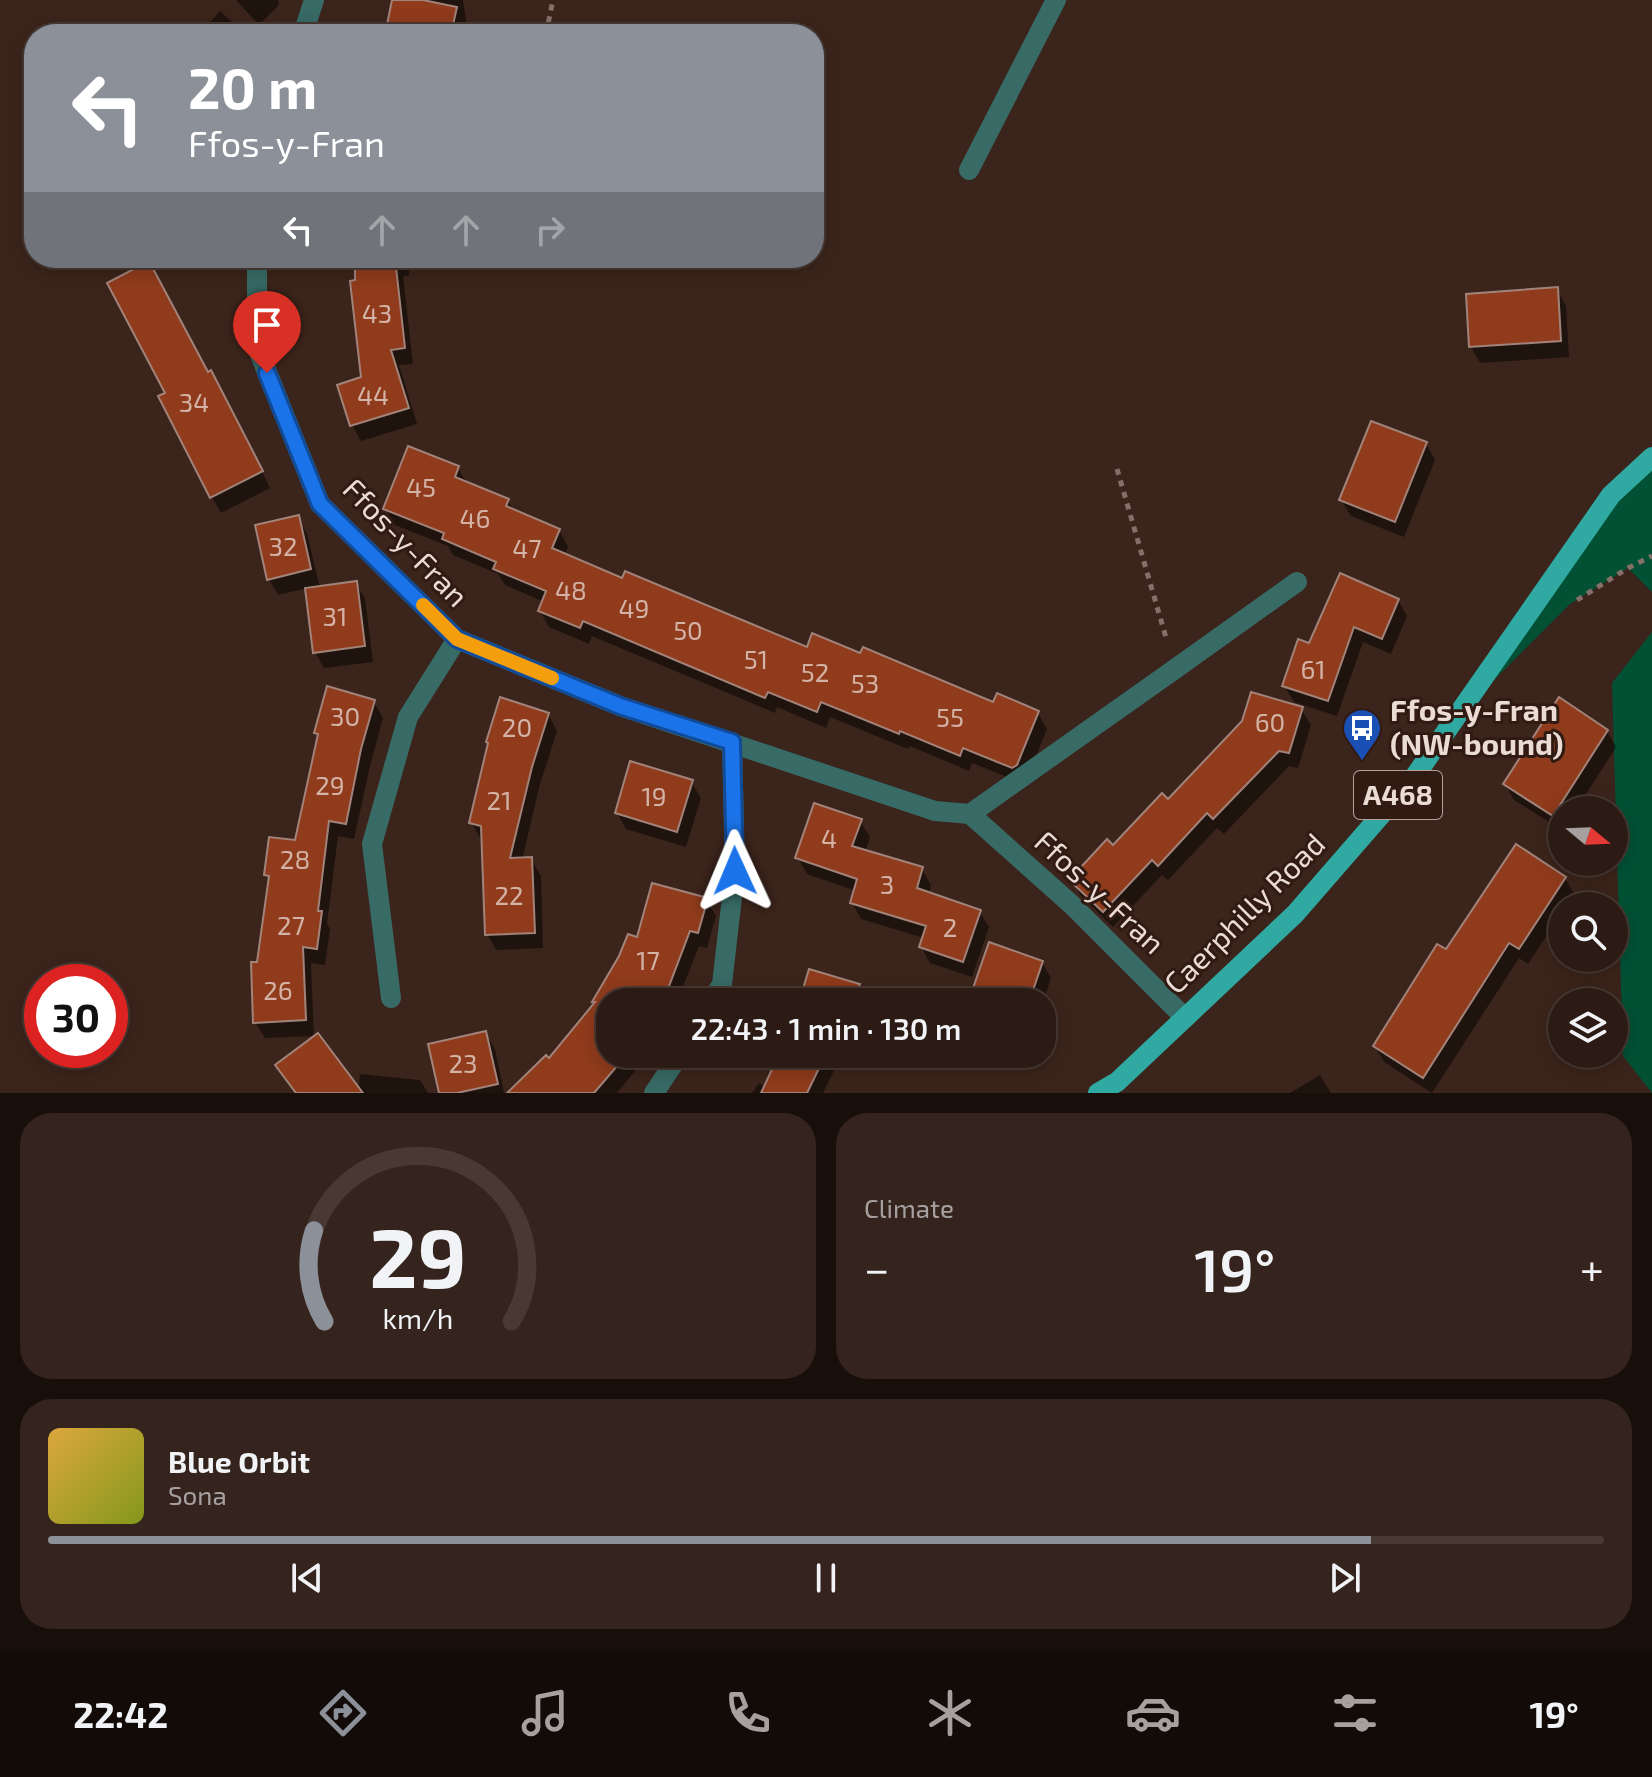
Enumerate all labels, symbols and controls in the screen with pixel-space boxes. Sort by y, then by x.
text: 20 m [188,53,317,120]
icon: left [56,56,160,160]
text: Ffos-y-Fran [188,121,385,164]
icon: left [276,208,320,252]
icon: ahead [360,208,404,252]
icon: ahead [444,208,488,252]
icon: right [528,208,572,252]
pin [233,291,301,373]
house number: 43 [362,297,392,328]
icon: arrive [245,303,289,347]
house number: 44 [357,379,389,410]
house number: 34 [179,386,209,417]
street label: Ffos-y-Fran [337,470,476,613]
house number: 45 [406,471,436,502]
house number: 46 [460,502,490,533]
house number: 32 [268,530,298,561]
house number: 47 [512,532,542,563]
house number: 48 [555,574,587,605]
house number: 49 [619,592,649,623]
house number: 31 [323,600,347,631]
house number: 50 [673,614,703,645]
house number: 51 [744,643,768,674]
house number: 61 [1300,653,1326,684]
house number: 52 [801,656,829,687]
house number: 53 [851,667,879,698]
place label: Ffos-y-Fran (NW-bound) [1390,691,1564,761]
house number: 30 [330,700,360,731]
house number: 55 [936,701,964,732]
house number: 60 [1255,706,1285,737]
bus stop icon: Ffos-y-Fran (NW-bound) [1341,707,1383,762]
house number: 20 [502,711,532,742]
house number: 29 [315,769,345,800]
road number: A468 [1354,771,1442,819]
house number: 19 [641,780,667,811]
house number: 21 [487,784,511,815]
north arrow [1548,796,1628,876]
map controls [1548,796,1628,1068]
house number: 4 [821,822,837,853]
street label: Ffos-y-Fran [1028,822,1173,961]
street label: Caerphilly Road [1156,825,1331,1000]
position arrow [693,829,777,913]
house number: 28 [280,843,310,874]
house number: 3 [880,868,894,899]
house number: 22 [494,879,524,910]
button: search [1548,892,1628,972]
house number: 27 [277,909,305,940]
house number: 2 [943,911,957,942]
house number: 17 [636,944,660,975]
speed limit sign: 30 [24,964,128,1068]
house number: 26 [263,974,293,1005]
button: layers [1548,988,1628,1068]
text: 22:43 · 1 min · 130 m [691,1010,961,1046]
house number: 23 [448,1047,478,1078]
text: Climate [864,1192,954,1223]
text: 29 [369,1205,467,1305]
text: 19° [1194,1232,1275,1304]
text: − [864,1241,890,1294]
text: + [1580,1241,1604,1294]
text: km/h [383,1300,453,1335]
text: Blue Orbit [168,1443,310,1479]
text: Sona [168,1479,227,1510]
icon: previous [285,1556,329,1600]
icon: pause [804,1556,848,1600]
icon: next [1323,1556,1367,1600]
icon: directions [315,1685,371,1741]
icon: music [517,1685,573,1741]
icon: phone [720,1685,776,1741]
icon: climate [922,1685,978,1741]
icon: car [1125,1685,1181,1741]
icon: filters [1327,1685,1383,1741]
text: 22:42 [73,1692,168,1735]
text: 19° [1530,1692,1579,1735]

